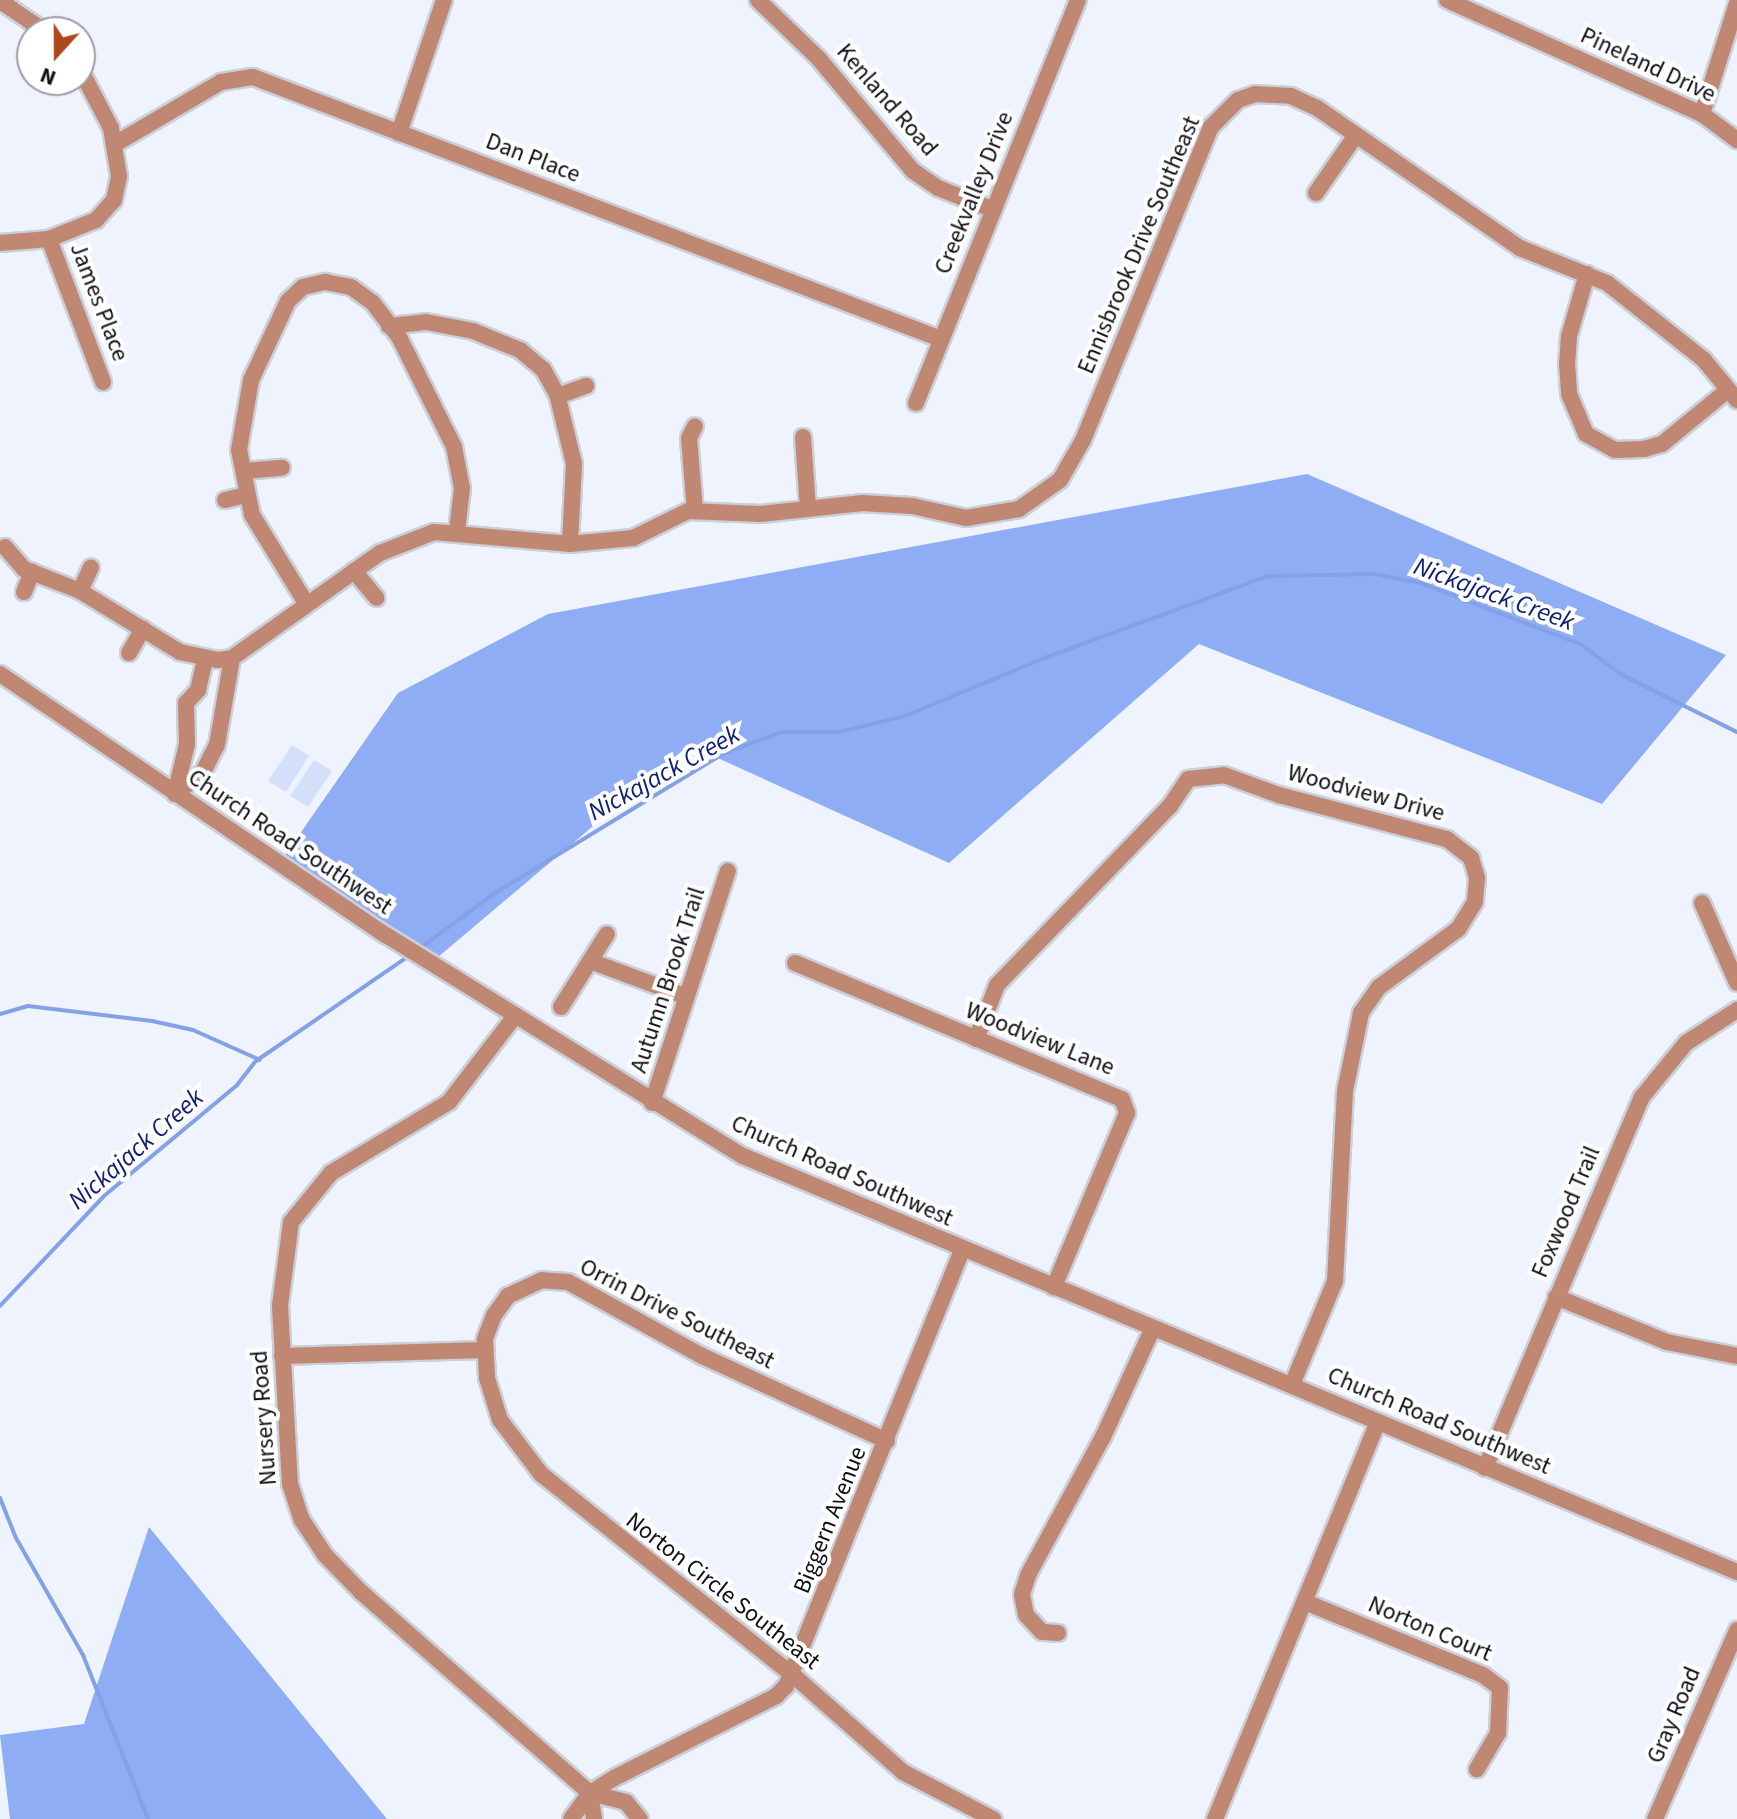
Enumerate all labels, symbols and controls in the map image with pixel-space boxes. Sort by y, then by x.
north arrow [16,16,96,96]
street label: Pineland Drive [1576,21,1720,109]
street label: Kenland Road [830,38,944,162]
text: N [36,59,61,94]
street label: Creekvalley Drive [928,108,1020,278]
street label: Ennisbrook Drive Southeast [1072,112,1206,378]
street label: Dan Place [482,127,584,189]
street label: James Place [63,239,135,365]
water label: Nickajack Creek [1409,550,1579,638]
water label: Nickajack Creek [583,718,745,828]
street label: Woodview Drive [1284,758,1448,828]
street label: Church Road Southwest [183,763,397,921]
street label: Autumn Brook Trail [624,884,712,1076]
street label: Woodview Lane [961,996,1119,1082]
water label: Nickajack Creek [62,1082,210,1216]
street label: Church Road Southwest [727,1109,957,1233]
street label: Foxwood Trail [1525,1142,1607,1282]
street label: Orrin Drive Southeast [575,1252,779,1376]
street label: Nursery Road [245,1350,283,1486]
street label: Church Road Southwest [1323,1361,1555,1481]
street label: Biggern Avenue [787,1442,873,1598]
street label: Norton Circle Southeast [620,1506,826,1676]
street label: Norton Court [1364,1590,1496,1668]
street label: Gray Road [1641,1662,1707,1768]

